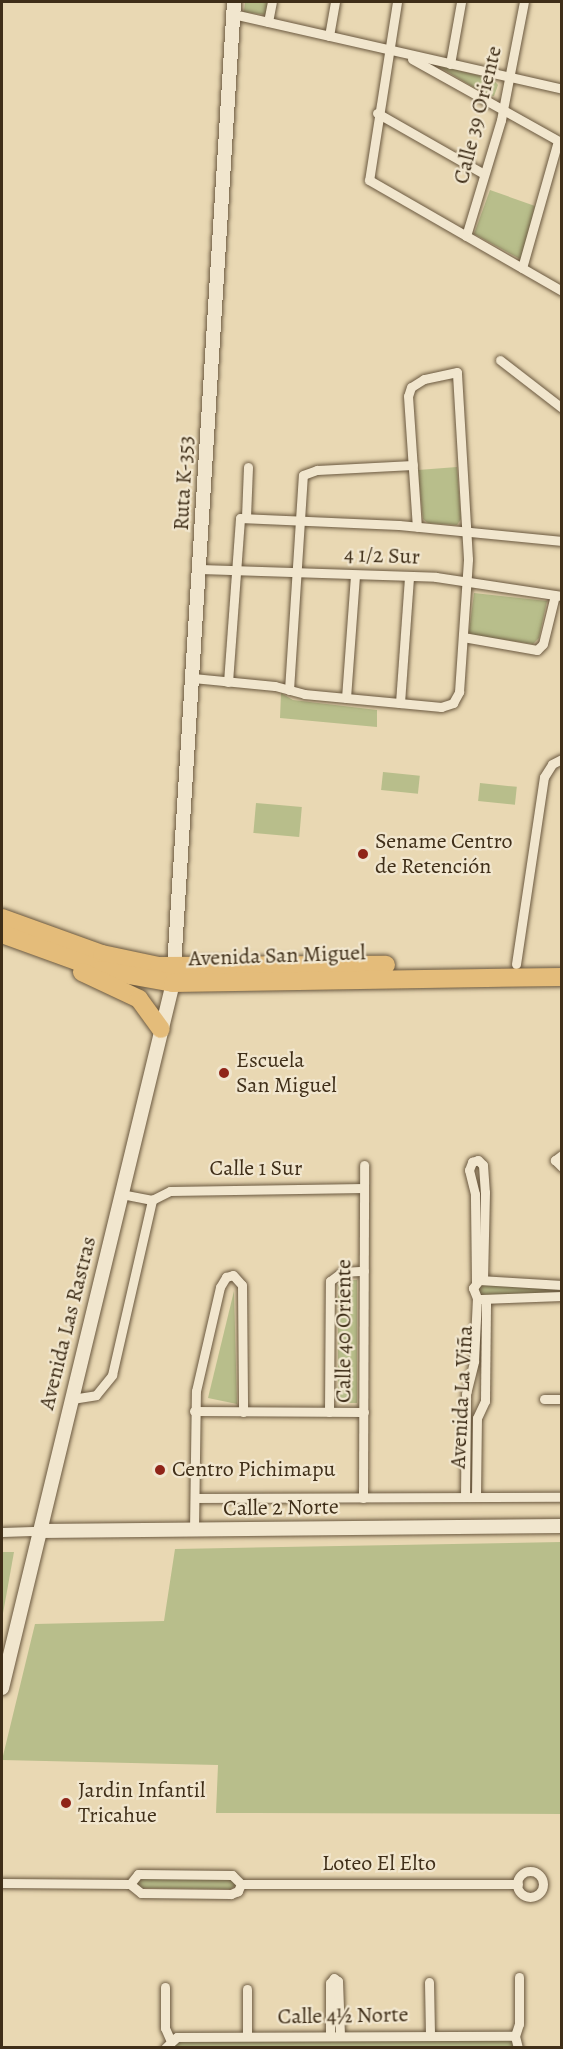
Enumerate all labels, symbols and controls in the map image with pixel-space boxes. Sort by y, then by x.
street label: Calle 39 Oriente [448,43,508,187]
street label: Ruta K-353 [168,435,200,531]
street label: 4 1/2 Sur [344,541,420,571]
place label: Sename Centro de Retención [375,828,513,879]
marker: Sename Centro de Retención [356,847,370,861]
street label: Avenida San Miguel [188,940,366,972]
place label: Escuela San Miguel [236,1047,337,1098]
marker: Escuela San Miguel [217,1066,231,1080]
street label: Calle 1 Sur [210,1156,302,1182]
street label: Avenida Las Rastras [34,1234,102,1412]
street label: Calle 40 Oriente [331,1259,357,1403]
street label: Avenida La Viña [445,1325,479,1469]
place label: Centro Pichimapu [172,1457,335,1483]
marker: Centro Pichimapu [153,1463,167,1477]
street label: Calle 2 Norte [223,1494,339,1522]
place label: Jardin Infantil Tricahue [78,1777,205,1828]
marker: Jardin Infantil Tricahue [59,1796,73,1810]
street label: Loteo El Elto [322,1851,436,1877]
street label: Calle 4½ Norte [277,2002,409,2030]

